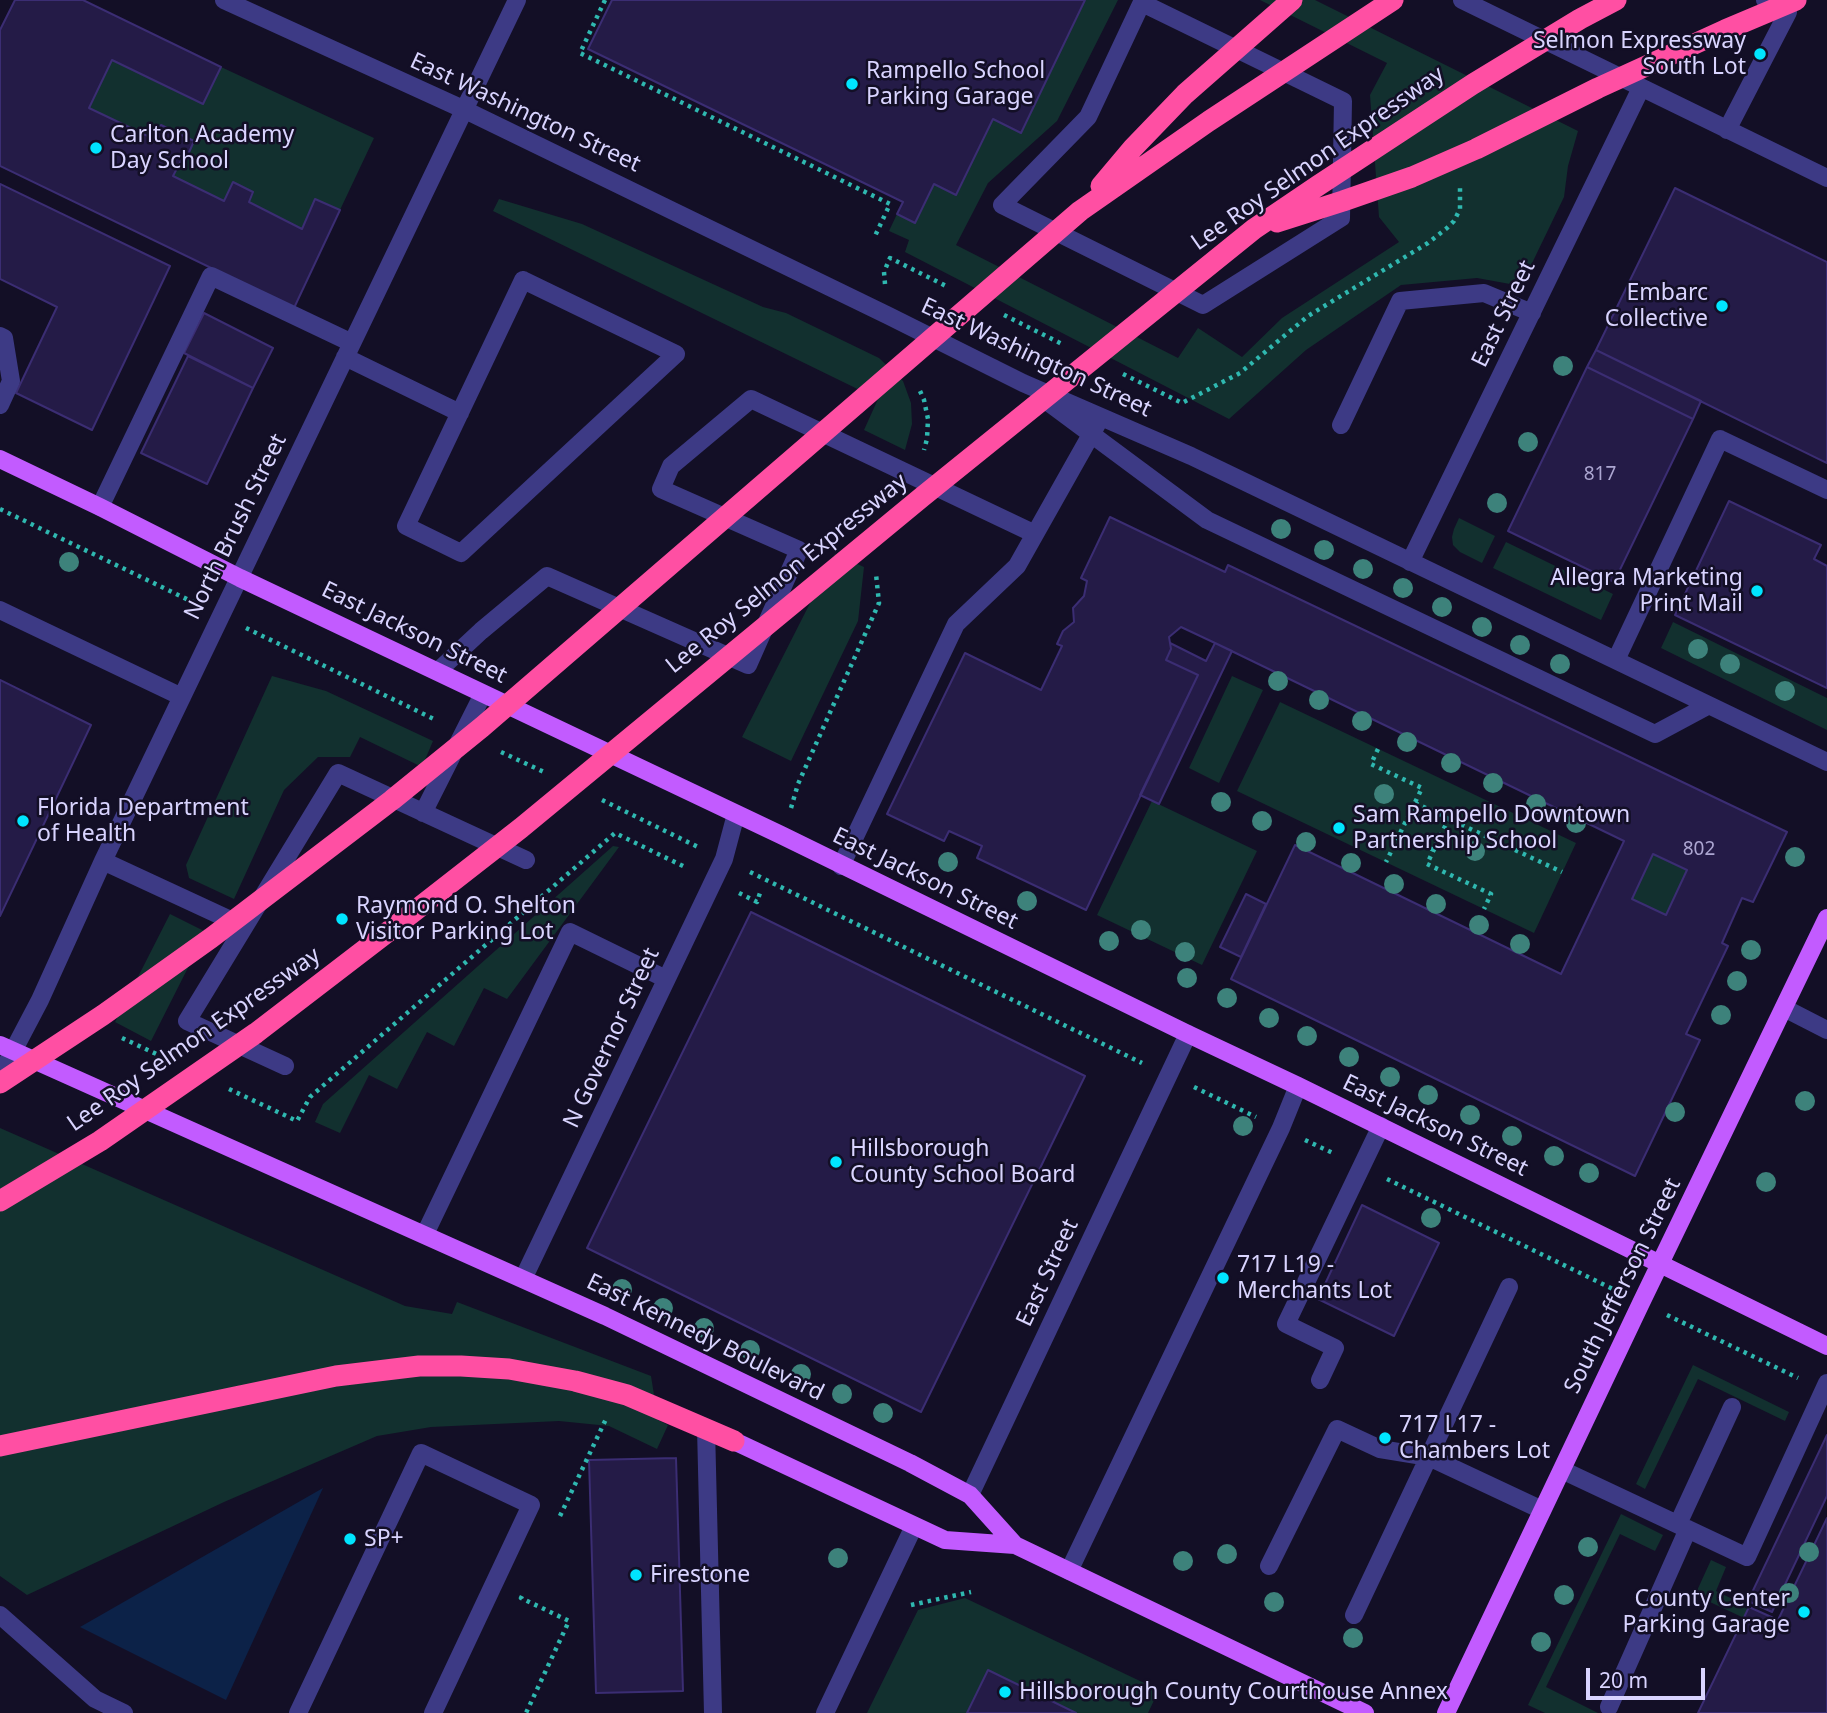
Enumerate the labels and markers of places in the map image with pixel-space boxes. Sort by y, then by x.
place label: Selmon Expressway South Lot [1533,27,1746,81]
marker: Selmon Expressway South Lot [1752,46,1768,62]
place label: Rampello School Parking Garage [866,57,1045,111]
marker: Rampello School Parking Garage [844,76,860,92]
place label: Carlton Academy Day School [110,121,294,175]
marker: Carlton Academy Day School [88,140,104,156]
place label: Embarc Collective [1605,279,1708,333]
marker: Embarc Collective [1714,298,1730,314]
place label: Allegra Marketing Print Mail [1550,564,1743,618]
marker: Allegra Marketing Print Mail [1749,583,1765,599]
place label: Florida Department of Health [37,794,249,848]
place label: Sam Rampello Downtown Partnership School [1353,801,1630,855]
marker: Florida Department of Health [15,813,31,829]
marker: Sam Rampello Downtown Partnership School [1331,820,1347,836]
place label: Raymond O. Shelton Visitor Parking Lot [356,892,576,946]
marker: Raymond O. Shelton Visitor Parking Lot [334,911,350,927]
place label: Hillsborough County School Board [850,1135,1075,1189]
marker: Hillsborough County School Board [828,1154,844,1170]
place label: 717 L19 - Merchants Lot [1237,1251,1392,1305]
marker: 717 L19 - Merchants Lot [1215,1270,1231,1286]
place label: 717 L17 - Chambers Lot [1399,1411,1550,1465]
marker: 717 L17 - Chambers Lot [1377,1430,1393,1446]
place label: SP+ [364,1525,404,1553]
marker: SP+ [342,1531,358,1547]
place label: Firestone [650,1561,750,1589]
marker: Firestone [628,1567,644,1583]
place label: County Center Parking Garage [1622,1585,1790,1639]
marker: County Center Parking Garage [1796,1604,1812,1620]
place label: Hillsborough County Courthouse Annex [1019,1678,1448,1706]
marker: Hillsborough County Courthouse Annex [997,1684,1013,1700]

